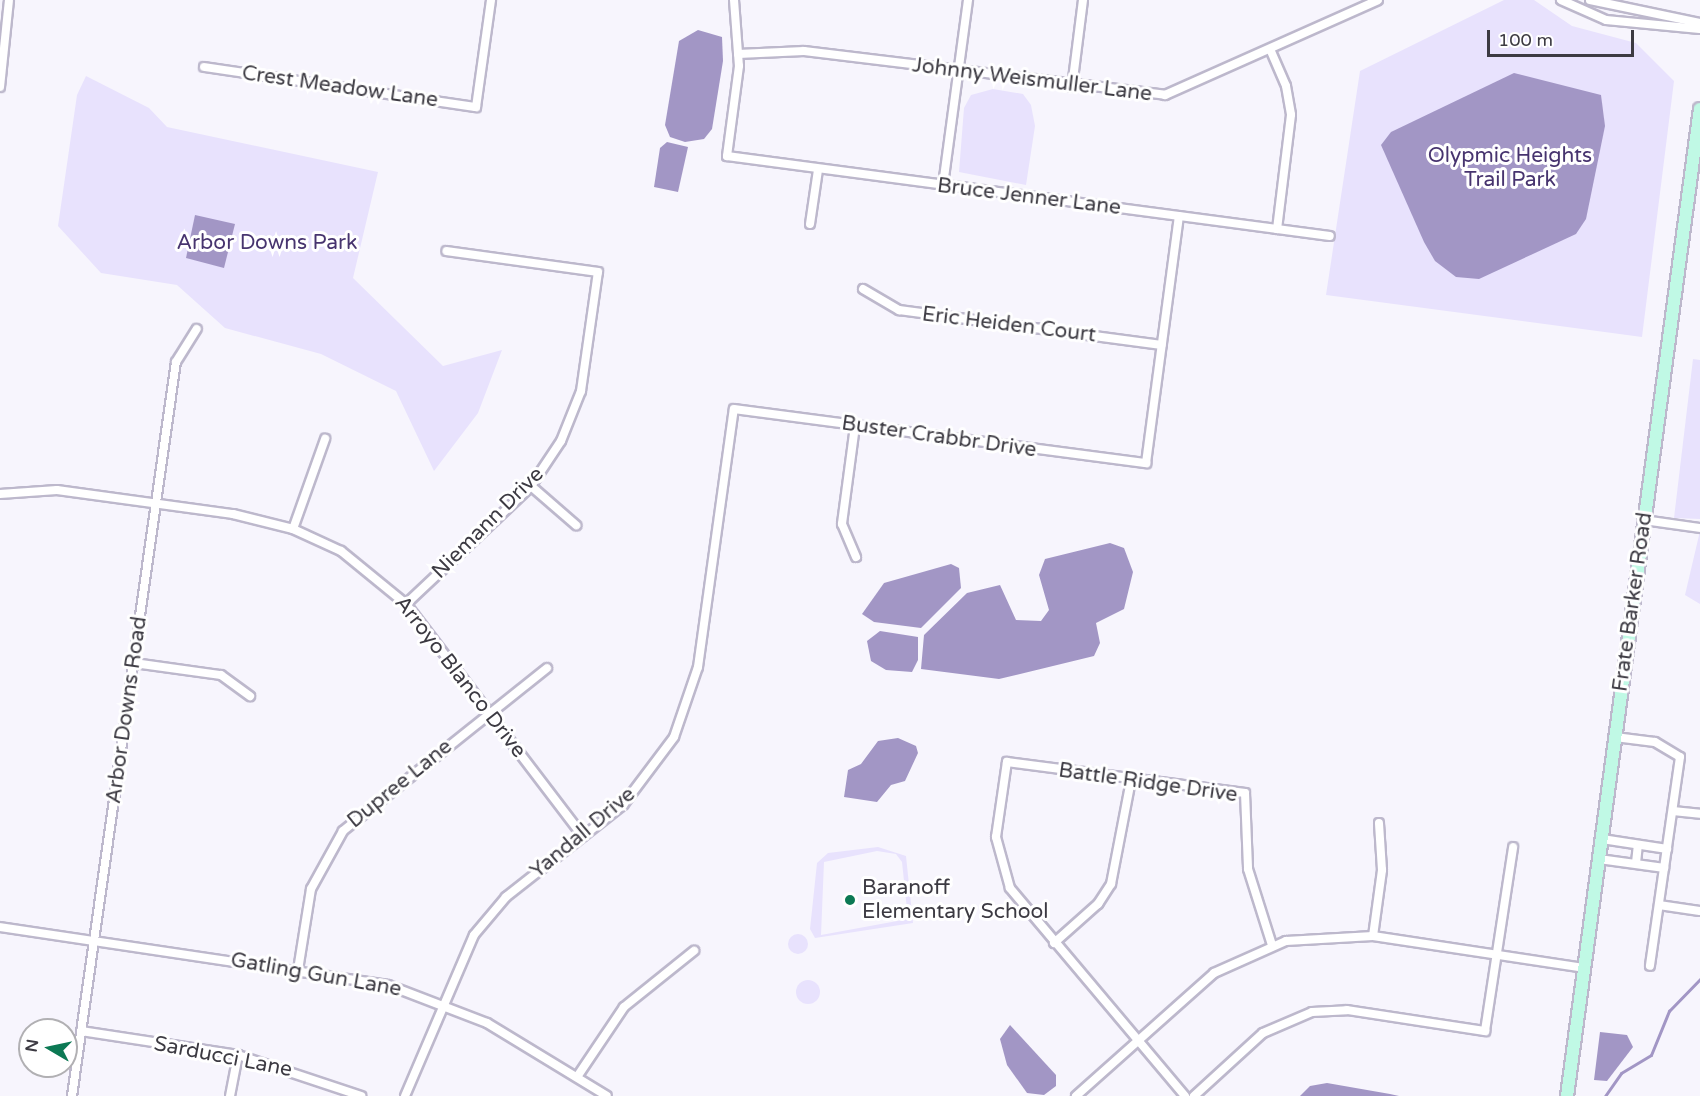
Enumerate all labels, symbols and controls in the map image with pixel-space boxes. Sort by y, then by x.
scale bar [1490,18,1637,56]
text: 100 m [1498,29,1553,51]
street label: Johnny Weismuller Lane [911,53,1153,107]
street label: Crest Meadow Lane [240,61,440,113]
park label: Olypmic Heights Trail Park [1428,143,1592,193]
street label: Bruce Jenner Lane [936,173,1122,221]
park label: Arbor Downs Park [177,230,357,256]
street label: Eric Heiden Court [921,302,1097,348]
street label: Buster Crabbr Drive [840,411,1038,463]
street label: Niemann Drive [427,462,549,584]
street label: Frate Barker Road [1608,511,1658,693]
street label: Arroyo Blanco Drive [389,591,531,763]
street label: Arbor Downs Road [101,615,153,805]
street label: Dupree Lane [343,734,457,834]
street label: Battle Ridge Drive [1057,758,1239,808]
street label: Yandall Drive [525,782,641,884]
place label: Baranoff Elementary School [862,875,1049,925]
marker: Baranoff Elementary School [843,893,857,907]
street label: Gatling Gun Lane [229,948,403,1002]
north arrow [18,1018,78,1078]
street label: Sarducci Lane [152,1031,294,1083]
text: N [21,1038,43,1053]

